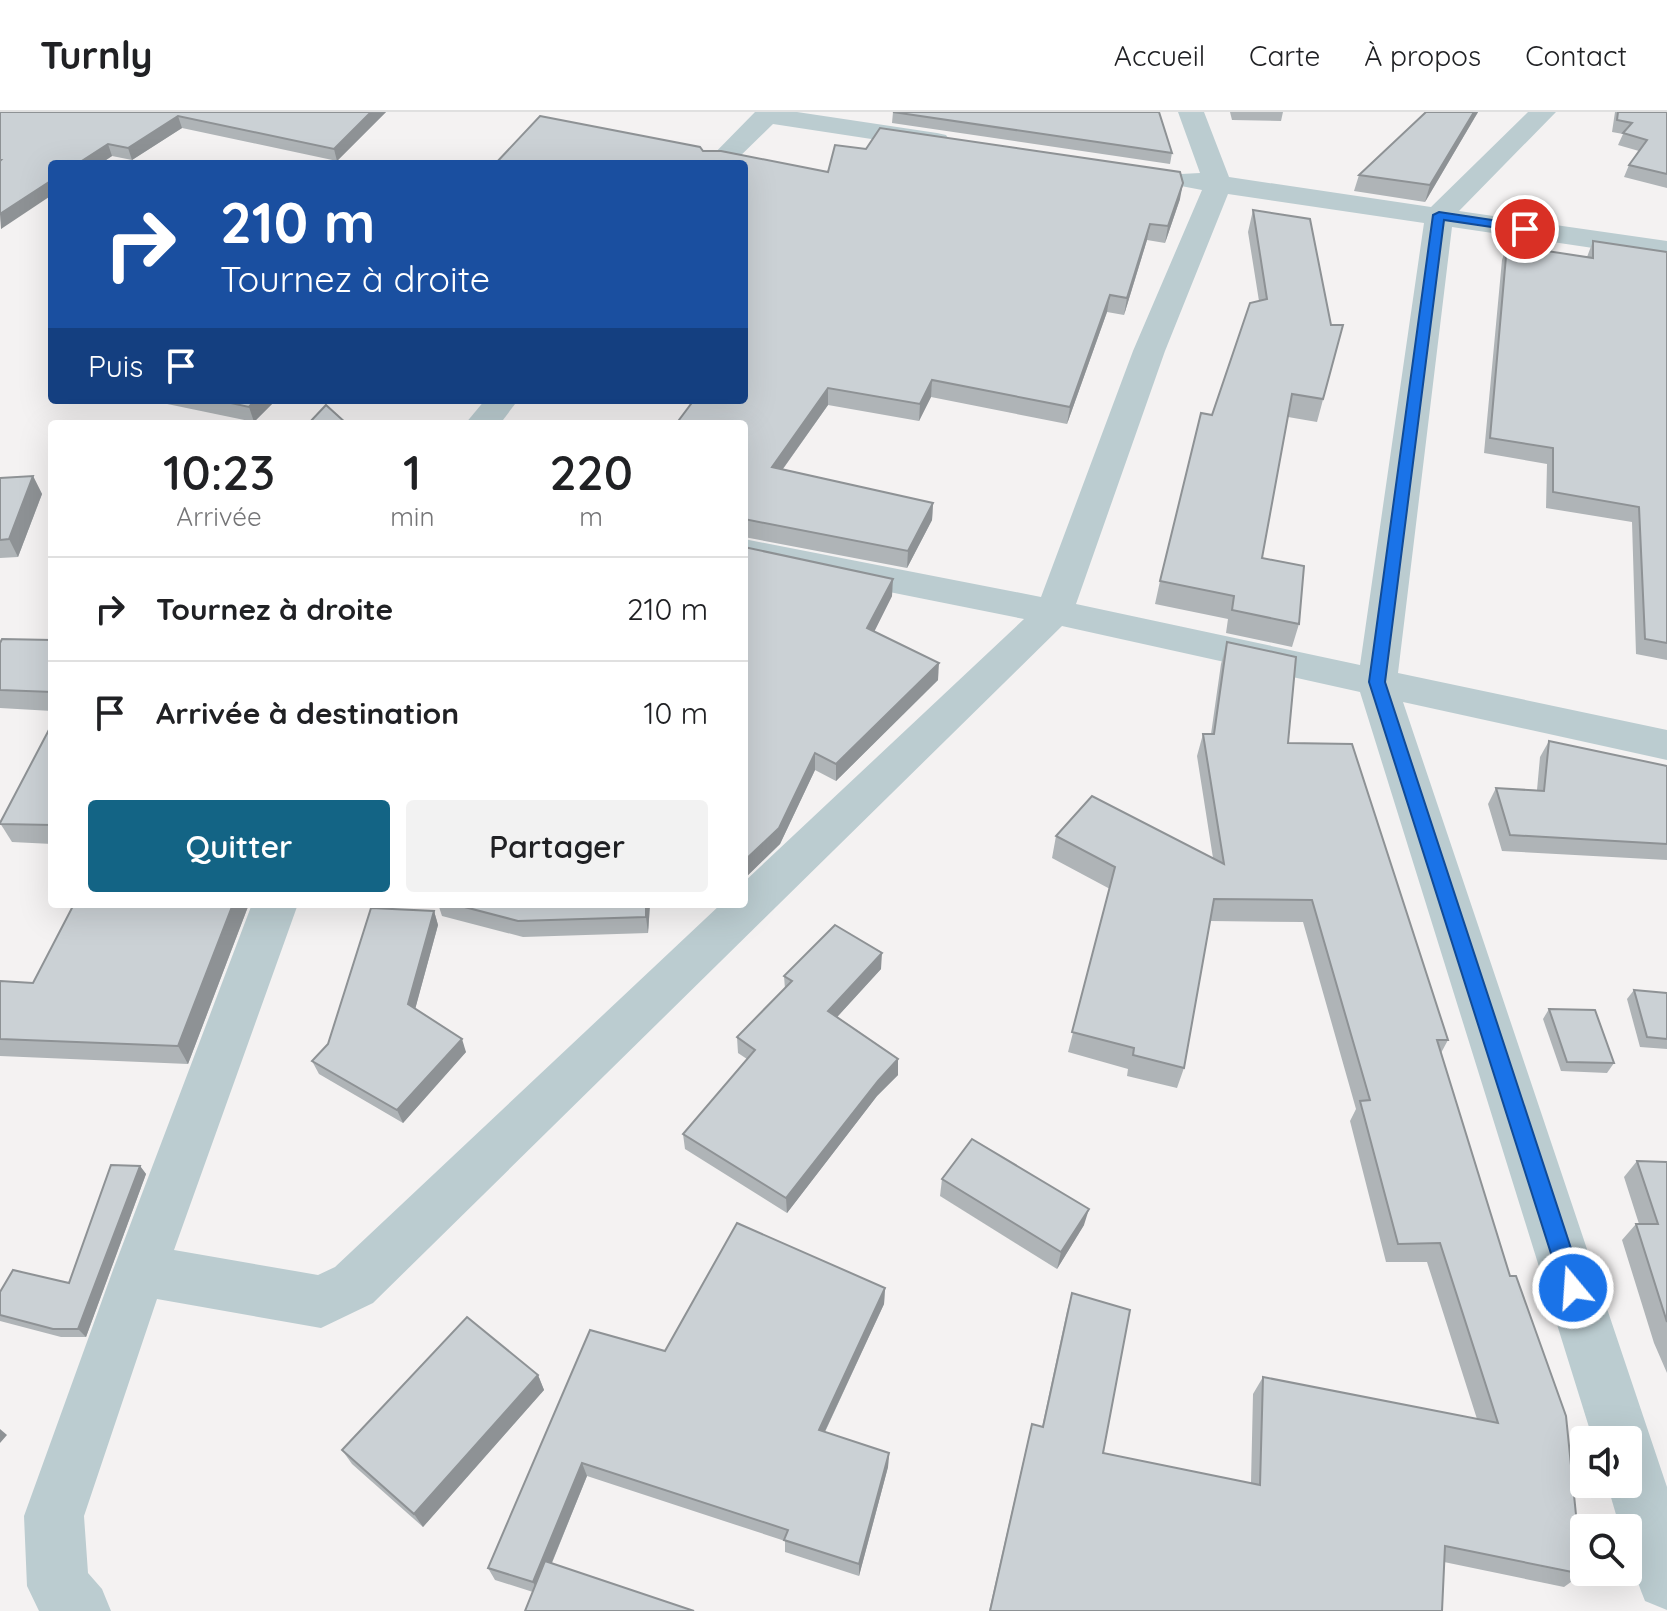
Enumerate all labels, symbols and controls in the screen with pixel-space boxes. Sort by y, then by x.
text: Turnly [40,31,153,79]
text: Accueil [1114,38,1205,73]
text: Carte [1249,38,1320,73]
text: À propos [1364,38,1481,73]
text: Contact [1525,38,1627,73]
text: 210 m [220,187,375,257]
icon: right [88,192,192,296]
pin [1491,195,1559,263]
icon: arrive [1503,207,1547,251]
text: Tournez à droite [220,256,490,301]
icon: arrive [159,344,203,388]
text: Puis [88,347,143,385]
text: 10:23 [163,442,275,502]
text: 1 [403,442,421,502]
text: 220 [550,442,633,502]
text: Arrivée [176,500,262,533]
text: min [390,500,434,533]
text: m [579,500,603,533]
icon: right [88,587,132,631]
text: Tournez à droite [156,590,393,628]
text: 210 m [627,590,708,628]
icon: arrive [88,691,132,735]
text: Arrivée à destination [156,694,459,732]
text: 10 m [644,694,708,732]
button: Quitter [88,800,390,892]
button: Partager [406,800,708,892]
position arrow [1531,1246,1615,1330]
map controls [1570,1426,1642,1586]
button: sound [1570,1426,1642,1498]
button: search [1570,1514,1642,1586]

